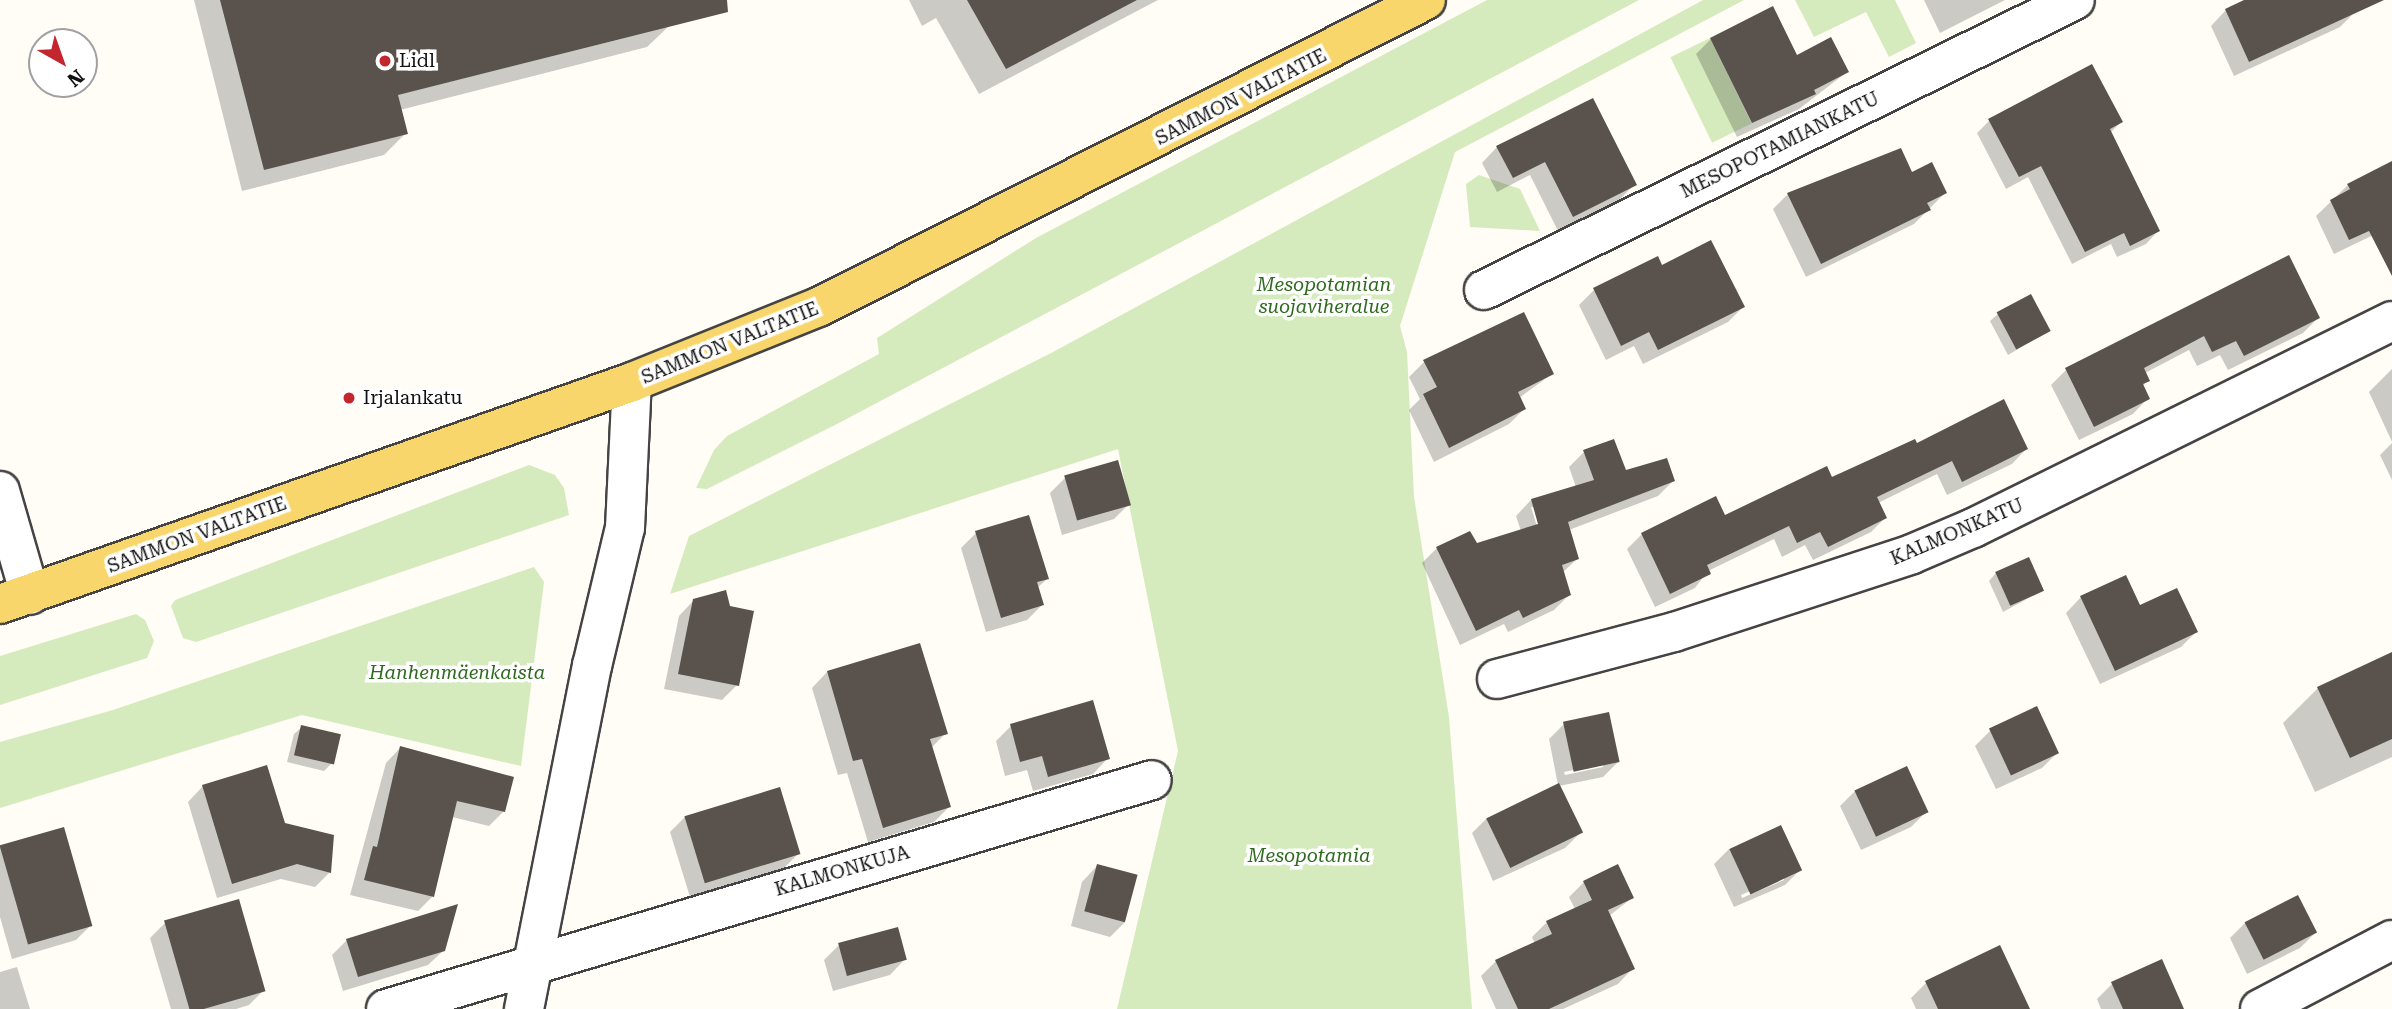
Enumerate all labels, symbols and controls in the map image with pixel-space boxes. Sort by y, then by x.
north arrow [28,28,98,98]
street label: SAMMON VALTATIE [1152,44,1330,150]
place label: Lidl [399,50,435,72]
marker: Lidl [377,53,393,69]
text: N [63,64,89,91]
street label: MESOPOTAMIANKATU [1677,87,1883,203]
park label: Mesopotamian suojaviheralue [1257,274,1391,318]
street label: SAMMON VALTATIE [638,297,822,389]
place label: Irjalankatu [363,387,462,409]
marker: Irjalankatu [341,390,357,406]
street label: SAMMON VALTATIE [104,492,290,578]
street label: KALMONKATU [1887,494,2027,570]
park label: Hanhenmäenkaista [369,662,545,684]
street label: KALMONKUJA [772,841,912,901]
park label: Mesopotamia [1248,845,1370,867]

